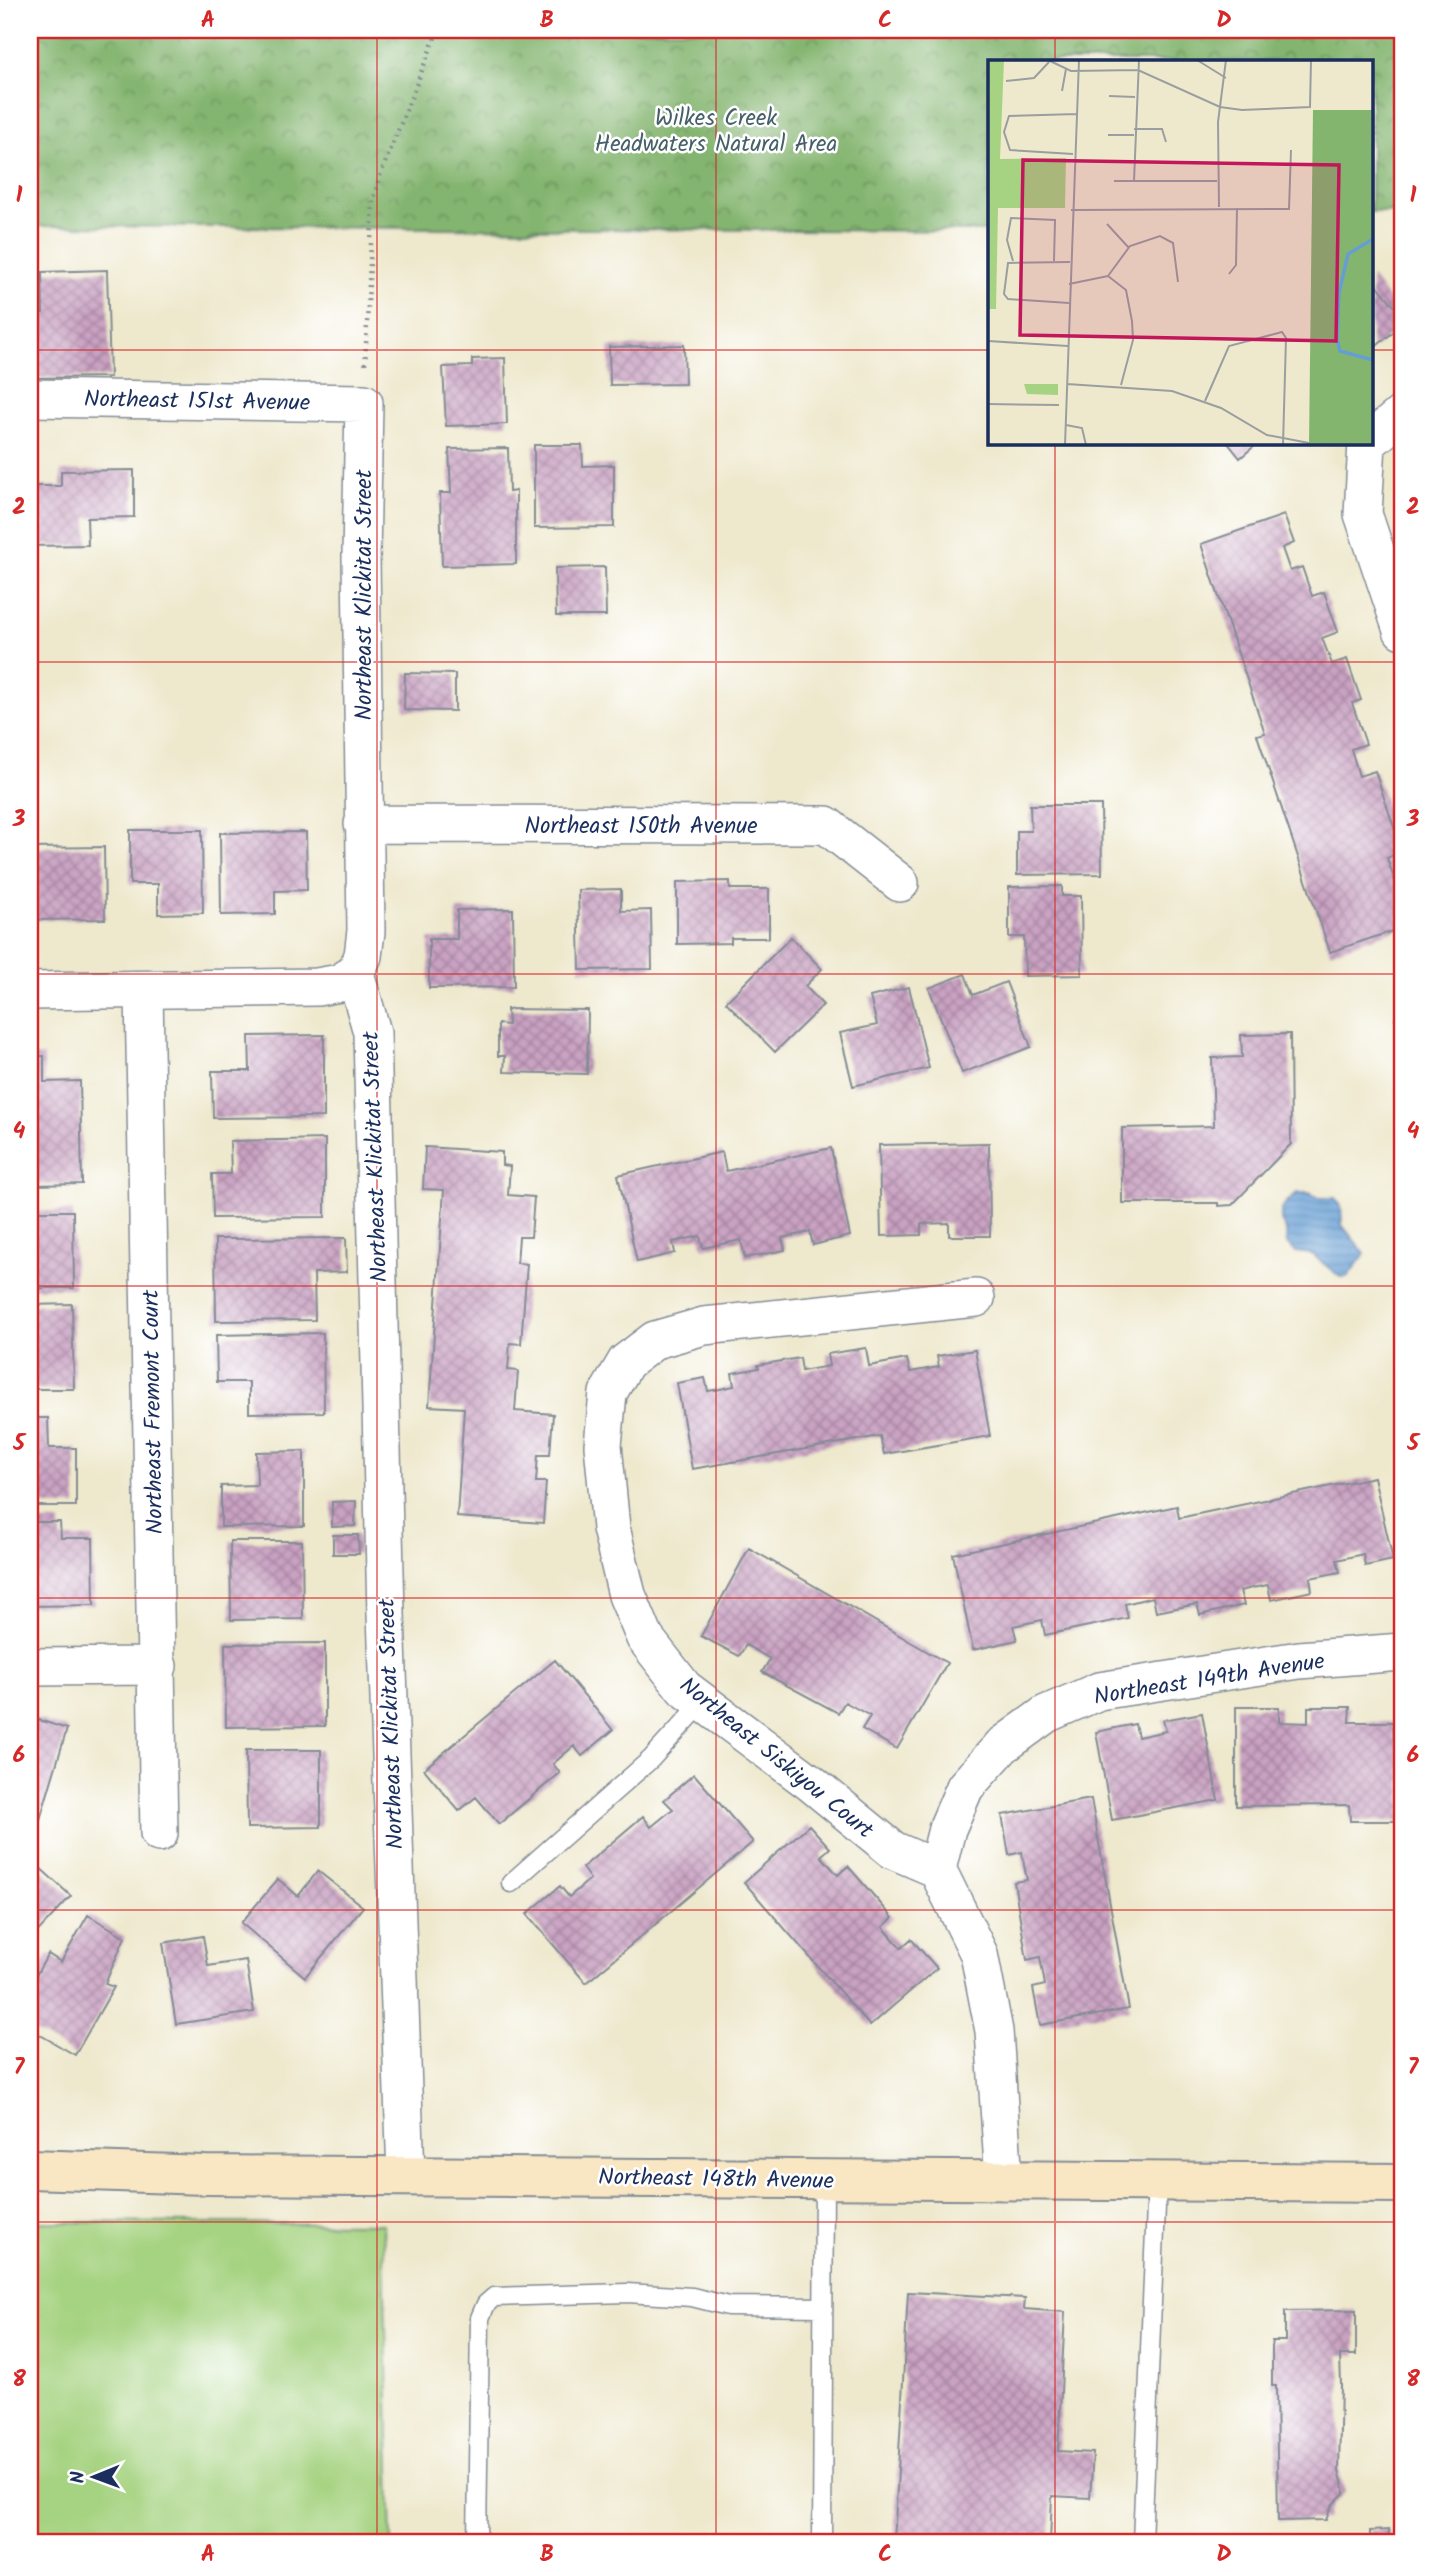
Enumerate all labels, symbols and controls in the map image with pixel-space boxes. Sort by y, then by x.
text: A [201,3,215,39]
text: B [540,3,554,39]
text: C [878,3,892,39]
text: D [1216,3,1232,39]
inset map [988,60,1372,444]
park label: Wilkes Creek Headwaters Natural Area [595,101,837,163]
text: 1 [16,178,23,214]
text: 1 [1410,178,1417,214]
street label: Northeast 151st Avenue [84,382,310,422]
street label: Northeast Klickitat Street [347,468,383,721]
text: 2 [12,490,26,526]
text: 2 [1406,490,1420,526]
text: 3 [12,802,26,838]
text: 3 [1406,802,1420,838]
street label: Northeast 150th Avenue [524,809,758,845]
street label: Northeast Klickitat Street [354,1030,398,1283]
text: 4 [13,1114,26,1150]
text: 4 [1407,1114,1420,1150]
street label: Northeast Fremont Court [134,1288,174,1535]
text: 5 [12,1426,27,1462]
text: 5 [1406,1426,1421,1462]
street label: Northeast Klickitat Street [370,1597,414,1850]
street label: Northeast 149th Avenue [1091,1644,1327,1716]
street label: Northeast Siskiyou Court [671,1669,882,1849]
text: 6 [13,1738,25,1774]
text: 6 [1407,1738,1419,1774]
text: 7 [14,2050,26,2086]
text: 7 [1408,2050,1420,2086]
street label: Northeast 148th Avenue [598,2160,834,2200]
text: 8 [12,2362,26,2398]
text: 8 [1406,2362,1420,2398]
north arrow [60,2442,130,2512]
text: N [64,2471,94,2484]
text: A [201,2537,215,2572]
text: B [540,2537,554,2572]
text: C [878,2537,892,2572]
text: D [1216,2537,1232,2572]

